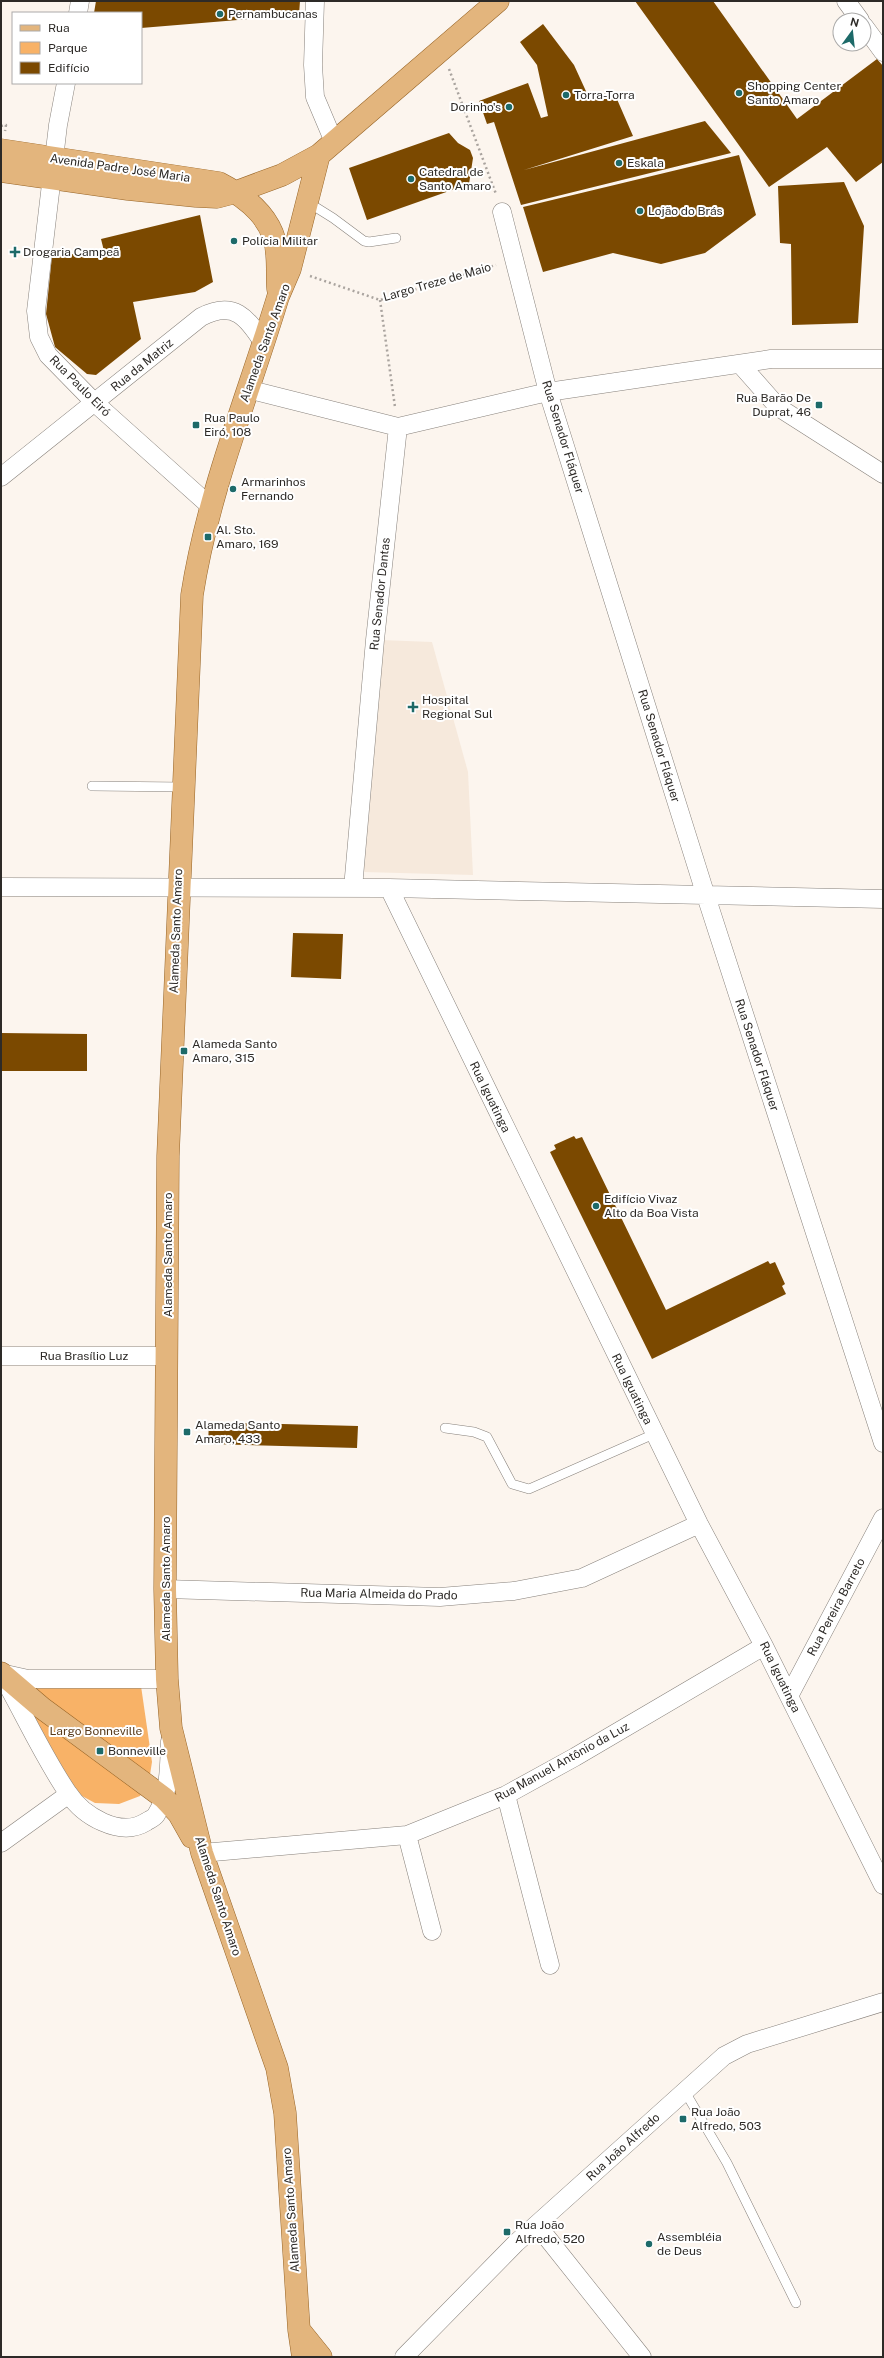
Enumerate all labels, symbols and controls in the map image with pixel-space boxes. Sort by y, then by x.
place label: Pernambucanas [228,7,318,21]
marker: Pernambucanas [215,9,225,19]
legend [12,12,142,84]
north arrow [832,12,872,52]
text: N [849,15,860,29]
text: Rua [48,21,70,35]
text: Parque [48,41,88,55]
text: Edifício [48,61,90,75]
place label: Shopping Center Santo Amaro [747,79,841,107]
place label: Torra-Torra [574,88,635,102]
marker: Shopping Center Santo Amaro [734,88,744,98]
marker: Torra-Torra [561,90,571,100]
place label: Dorinho's [450,100,501,114]
marker: Dorinho's [504,102,514,112]
street label: Avenida Padre José Maria [49,151,191,185]
place label: Eskala [627,156,664,170]
marker: Eskala [614,158,624,168]
place label: Catedral de Santo Amaro [419,165,492,193]
marker: Catedral de Santo Amaro [406,174,416,184]
place label: Lojão do Brás [648,204,723,218]
marker: Lojão do Brás [635,206,645,216]
place label: Polícia Militar [242,234,318,248]
marker: Polícia Militar [229,236,239,246]
place label: Drogaria Campeã [23,245,120,259]
marker: Drogaria Campeã [10,247,20,257]
street label: Largo Treze de Maio [381,260,493,304]
street label: Alameda Santo Amaro [237,282,293,404]
street label: Rua da Matriz [108,335,176,394]
street label: Rua Paulo Eiró [47,353,114,420]
street label: Rua Senador Fláquer [539,379,587,495]
place label: Rua Barão De Duprat, 46 [736,391,811,419]
marker: Rua Barão De Duprat, 46 [814,400,824,410]
place label: Rua Paulo Eiró, 108 [204,411,260,439]
marker: Rua Paulo Eiró, 108 [191,420,201,430]
place label: Armarinhos Fernando [241,475,306,503]
marker: Armarinhos Fernando [228,484,238,494]
place label: Al. Sto. Amaro, 169 [216,523,278,551]
marker: Al. Sto. Amaro, 169 [203,532,213,542]
street label: Rua Senador Dantas [367,537,393,651]
street label: Rua Senador Fláquer [635,688,683,804]
place label: Hospital Regional Sul [422,693,493,721]
marker: Hospital Regional Sul [407,701,419,713]
street label: Alameda Santo Amaro [167,868,185,994]
street label: Rua Senador Fláquer [732,997,782,1113]
place label: Alameda Santo Amaro, 315 [192,1037,277,1065]
marker: Alameda Santo Amaro, 315 [179,1046,189,1056]
street label: Rua Iguatinga [467,1059,513,1135]
street label: Alameda Santo Amaro [161,1192,175,1317]
place label: Edifício Vivaz Alto da Boa Vista [604,1192,699,1220]
marker: Edifício Vivaz Alto da Boa Vista [591,1201,601,1211]
street label: Rua Brasílio Luz [40,1349,129,1363]
street label: Rua Iguatinga [609,1351,655,1427]
place label: Alameda Santo Amaro, 433 [195,1418,280,1446]
marker: Alameda Santo Amaro, 433 [182,1427,192,1437]
street label: Alameda Santo Amaro [159,1516,173,1641]
street label: Rua Pereira Barreto [804,1555,868,1658]
street label: Rua Maria Almeida do Prado [300,1586,458,1602]
street label: Rua Iguatinga [757,1639,803,1715]
street label: Rua Manuel Antônio da Luz [492,1719,632,1805]
park label: Largo Bonneville [50,1724,143,1738]
place label: Bonneville [108,1744,166,1758]
marker: Bonneville [95,1746,105,1756]
street label: Alameda Santo Amaro [192,1834,244,1958]
place label: Rua João Alfredo, 503 [691,2105,761,2133]
street label: Rua João Alfredo [583,2110,663,2184]
marker: Rua João Alfredo, 503 [678,2114,688,2124]
street label: Alameda Santo Amaro [280,2147,302,2273]
place label: Rua João Alfredo, 520 [515,2218,585,2246]
marker: Rua João Alfredo, 520 [502,2227,512,2237]
place label: Assembléia de Deus [657,2230,722,2258]
marker: Assembléia de Deus [644,2239,654,2249]

